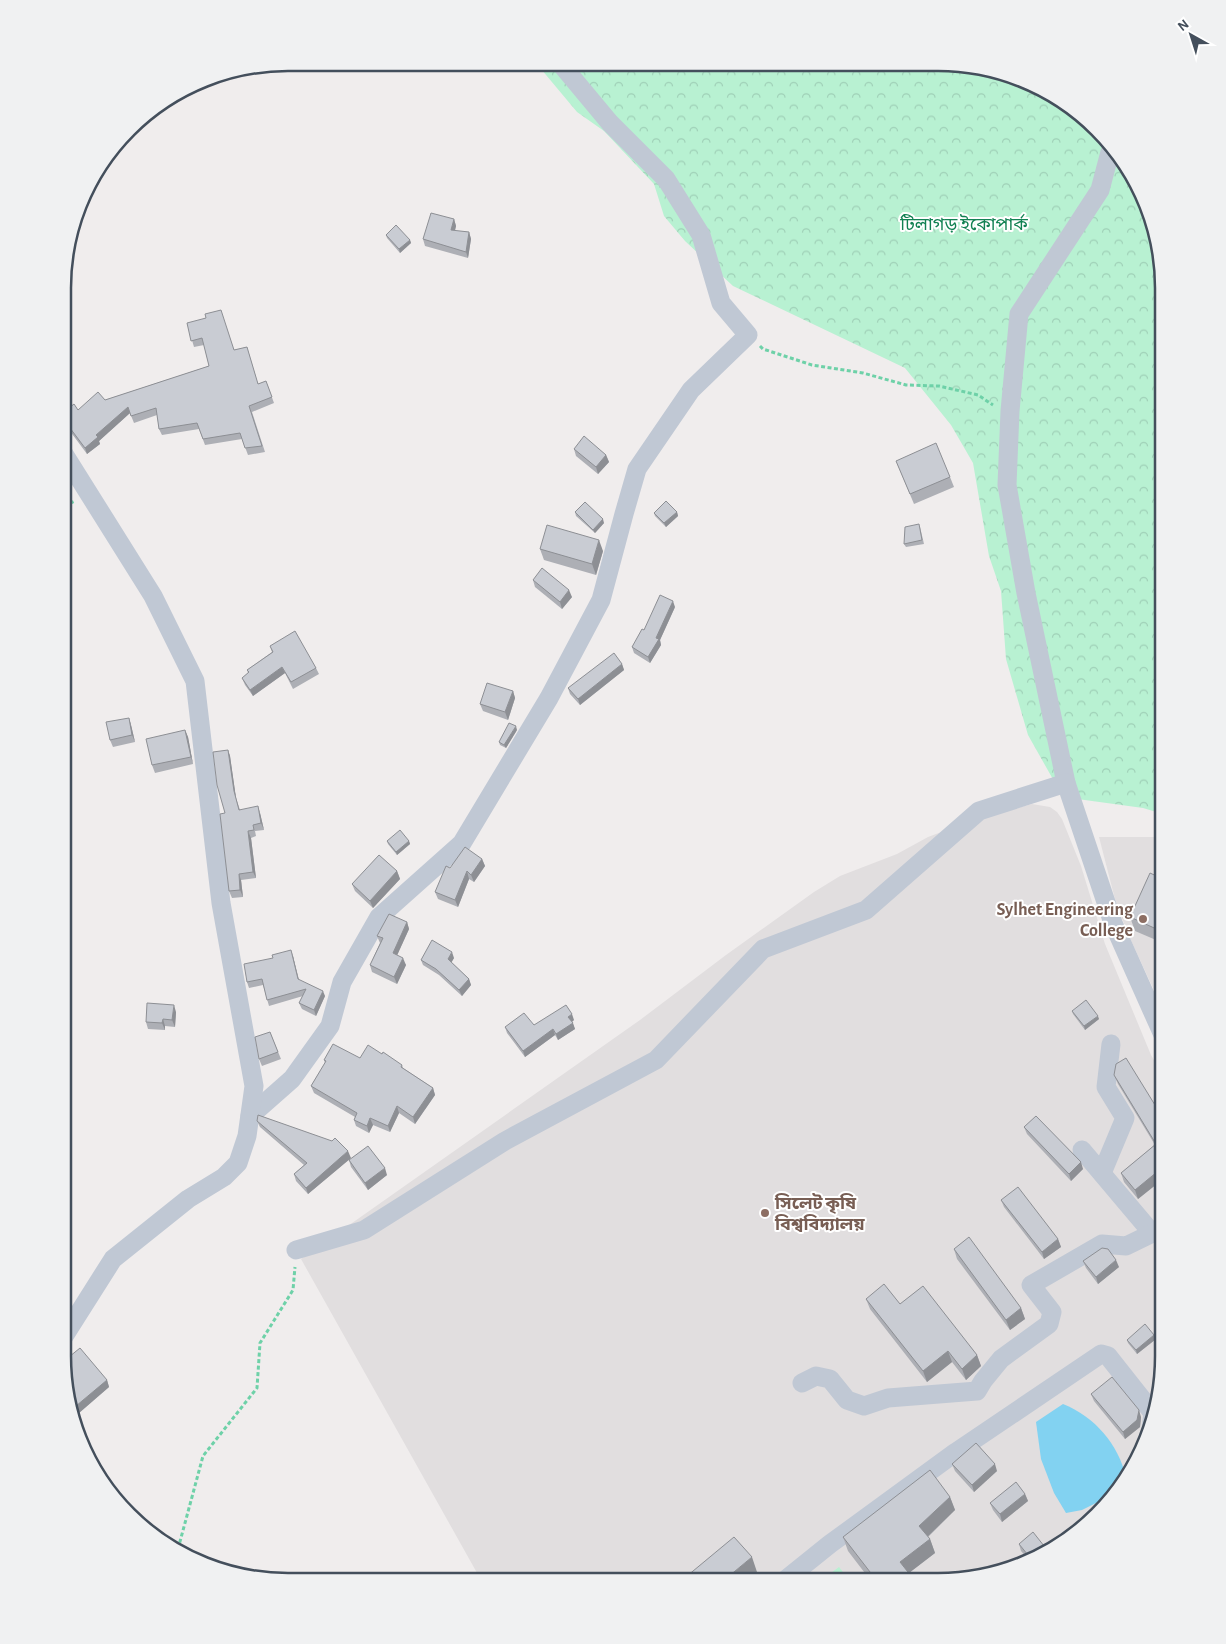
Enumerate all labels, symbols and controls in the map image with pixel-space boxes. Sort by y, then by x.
north arrow [1166,10,1216,60]
text: N [1175,17,1192,34]
park label: টিলাগড় ইকোপার্ক [899,213,1028,234]
place label: Sylhet Engineering College [997,901,1134,940]
marker: Sylhet Engineering College [1137,913,1149,925]
place label: সিলেট কৃষি বিশ্ববিদ্যালয় [774,1193,865,1234]
marker: সিলেট কৃষি বিশ্ববিদ্যালয় [759,1207,771,1219]

